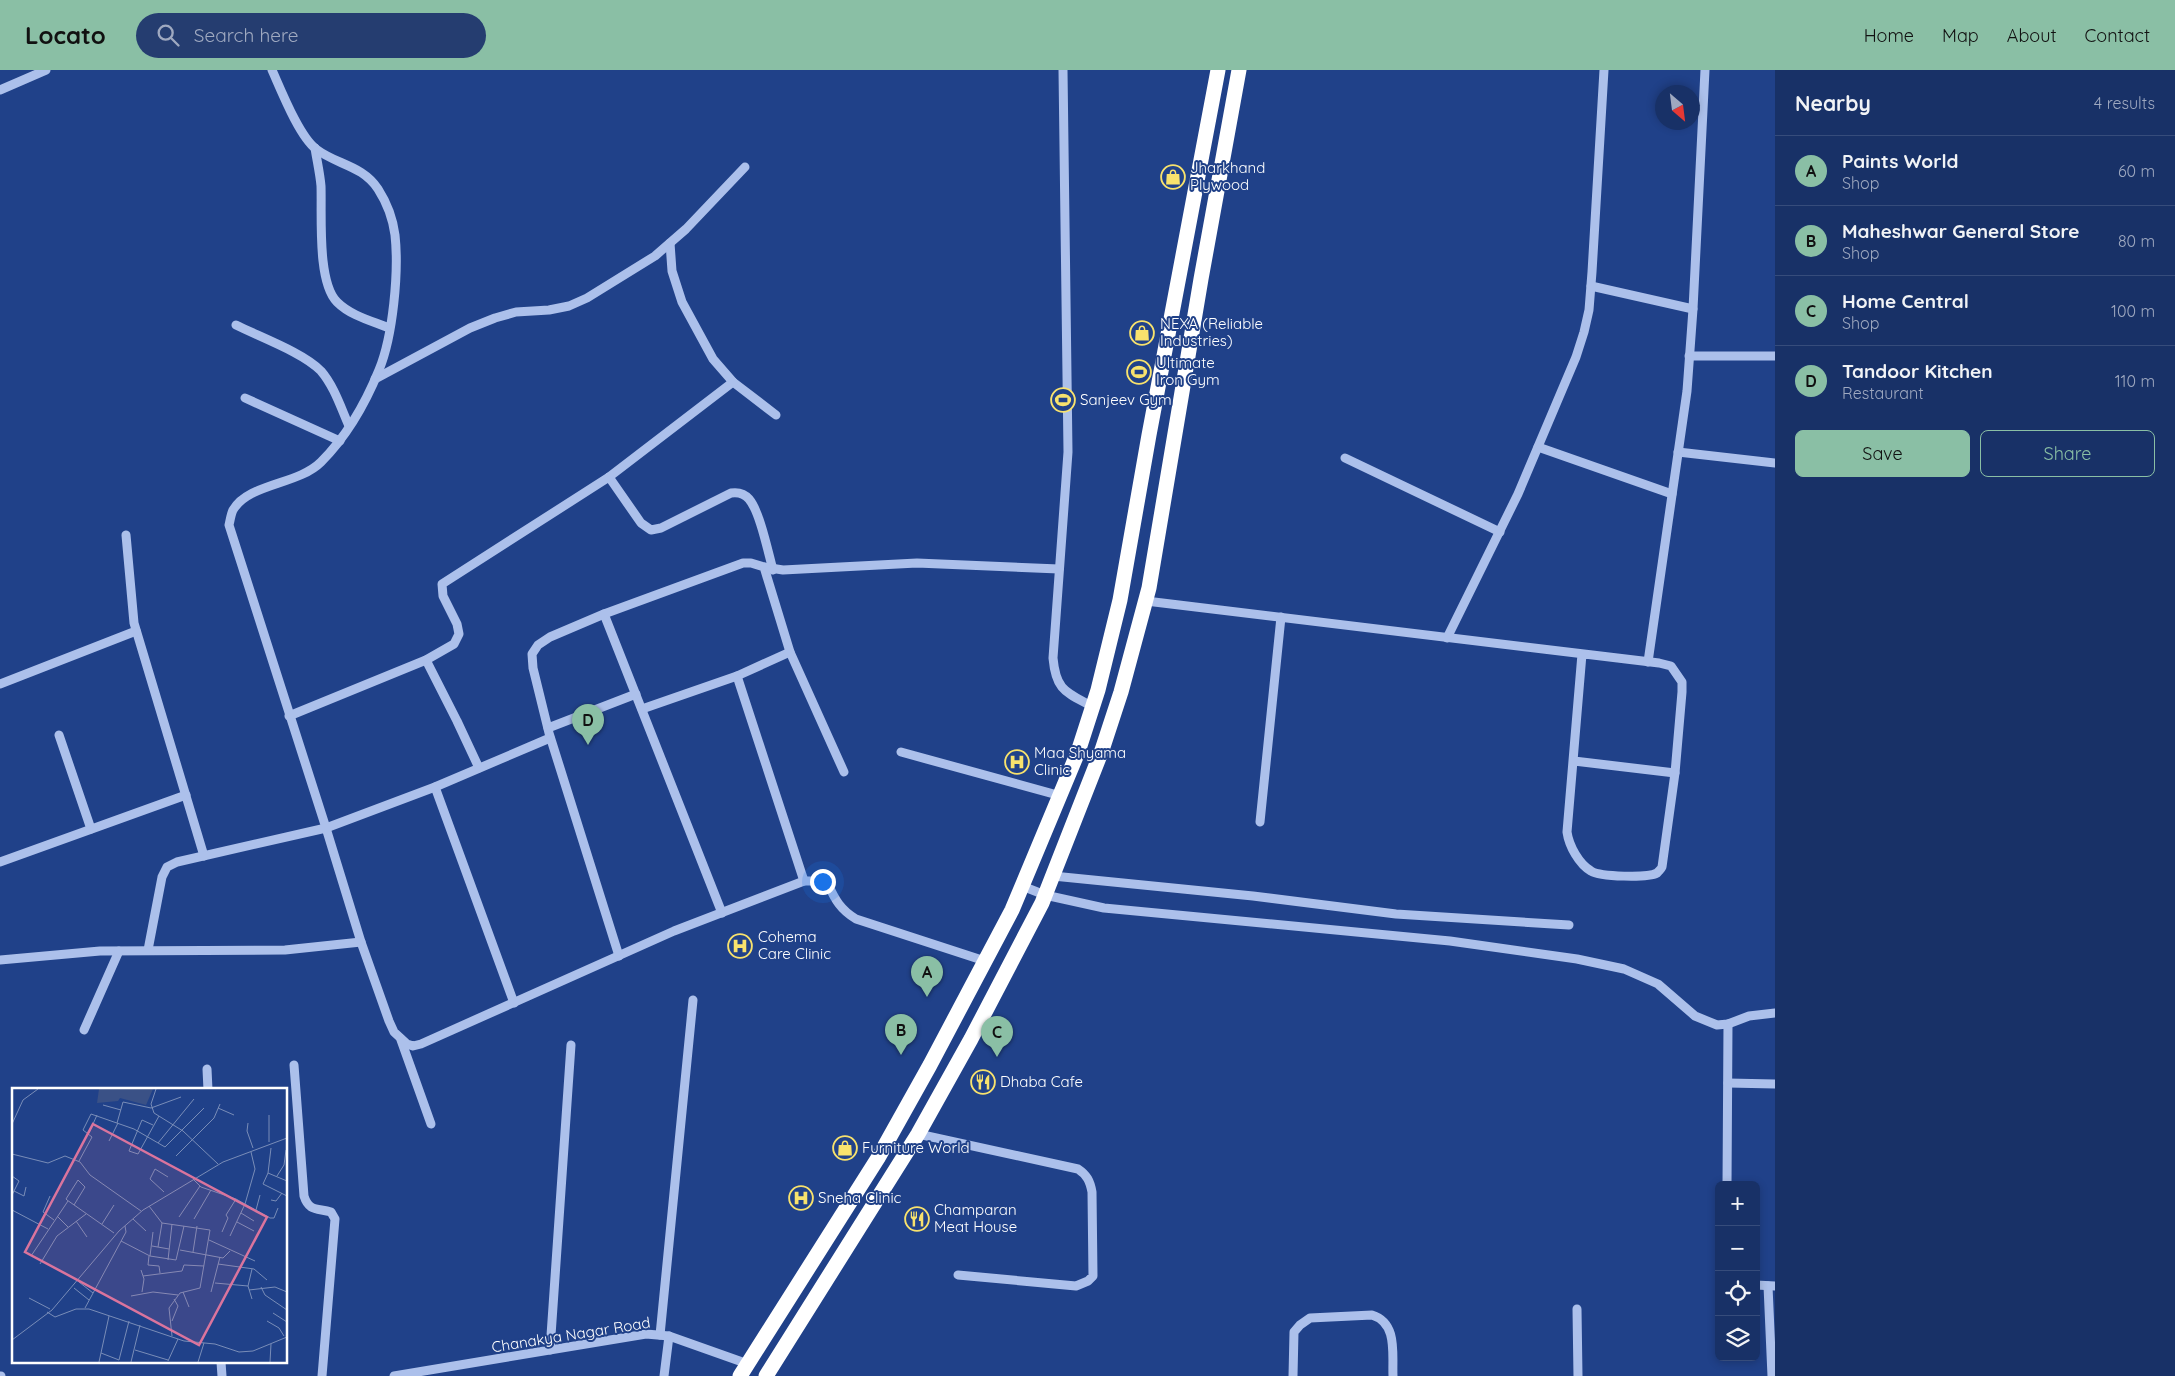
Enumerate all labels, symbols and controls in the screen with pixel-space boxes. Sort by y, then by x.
search box [136,13,486,58]
text: Locato [25,20,106,50]
icon: search [154,21,182,49]
text: Search here [194,23,299,47]
text: Home [1864,24,1914,47]
text: Map [1942,24,1979,47]
text: About [2007,24,2057,47]
text: Contact [2085,24,2150,47]
north arrow [1655,85,1700,130]
text: Nearby [1795,90,1871,116]
text: 4 results [2094,93,2155,113]
text: Paints World [1842,149,1958,173]
place label: Jharkhand Plywood [1190,158,1265,194]
text: A [1806,161,1816,181]
text: 60 m [2118,161,2155,181]
shop icon: Jharkhand Plywood [1160,164,1186,190]
text: Shop [1842,173,1879,193]
text: Maheshwar General Store [1842,219,2080,243]
text: B [1806,231,1816,251]
text: 80 m [2118,231,2155,251]
text: Shop [1842,243,1879,263]
text: Home Central [1842,289,1969,313]
text: C [1806,301,1816,321]
text: 100 m [2111,301,2155,321]
text: Shop [1842,313,1879,333]
place label: NEXA (Reliable Industries) [1160,314,1263,350]
shop icon: NEXA (Reliable Industries) [1129,320,1155,346]
place label: Ultimate Iron Gym [1156,353,1220,389]
sports icon: Ultimate Iron Gym [1126,359,1152,385]
text: Tandoor Kitchen [1842,359,1993,383]
text: D [1805,371,1817,391]
text: 110 m [2115,371,2155,391]
text: Restaurant [1842,383,1924,403]
sports icon: Sanjeev Gym [1050,387,1076,413]
place label: Sanjeev Gym [1080,390,1172,409]
button: Save [1795,430,1970,477]
button: Share [1980,430,2155,477]
pin: D [572,704,604,745]
place label: Maa Shyama Clinic [1034,743,1126,779]
hospital icon: Maa Shyama Clinic [1004,749,1030,775]
your location [810,869,836,895]
place label: Cohema Care Clinic [758,927,831,963]
hospital icon: Cohema Care Clinic [727,933,753,959]
pin: A [911,956,943,997]
pin: B [885,1014,917,1055]
pin: C [981,1016,1013,1057]
restaurant icon: Dhaba Cafe [970,1069,996,1095]
place label: Dhaba Cafe [1000,1072,1083,1091]
inset map [12,1088,288,1364]
shop icon: Furniture World [832,1135,858,1161]
place label: Furniture World [862,1138,970,1157]
map controls [1715,1181,1760,1361]
button: + [1715,1181,1760,1226]
hospital icon: Sneha Clinic [788,1185,814,1211]
place label: Sneha Clinic [818,1188,902,1207]
place label: Champaran Meat House [934,1200,1017,1236]
restaurant icon: Champaran Meat House [904,1206,930,1232]
button: − [1715,1226,1760,1271]
button: locate [1715,1271,1760,1316]
street label: Chanakya Nagar Road [490,1313,652,1356]
button: layers [1715,1316,1760,1361]

